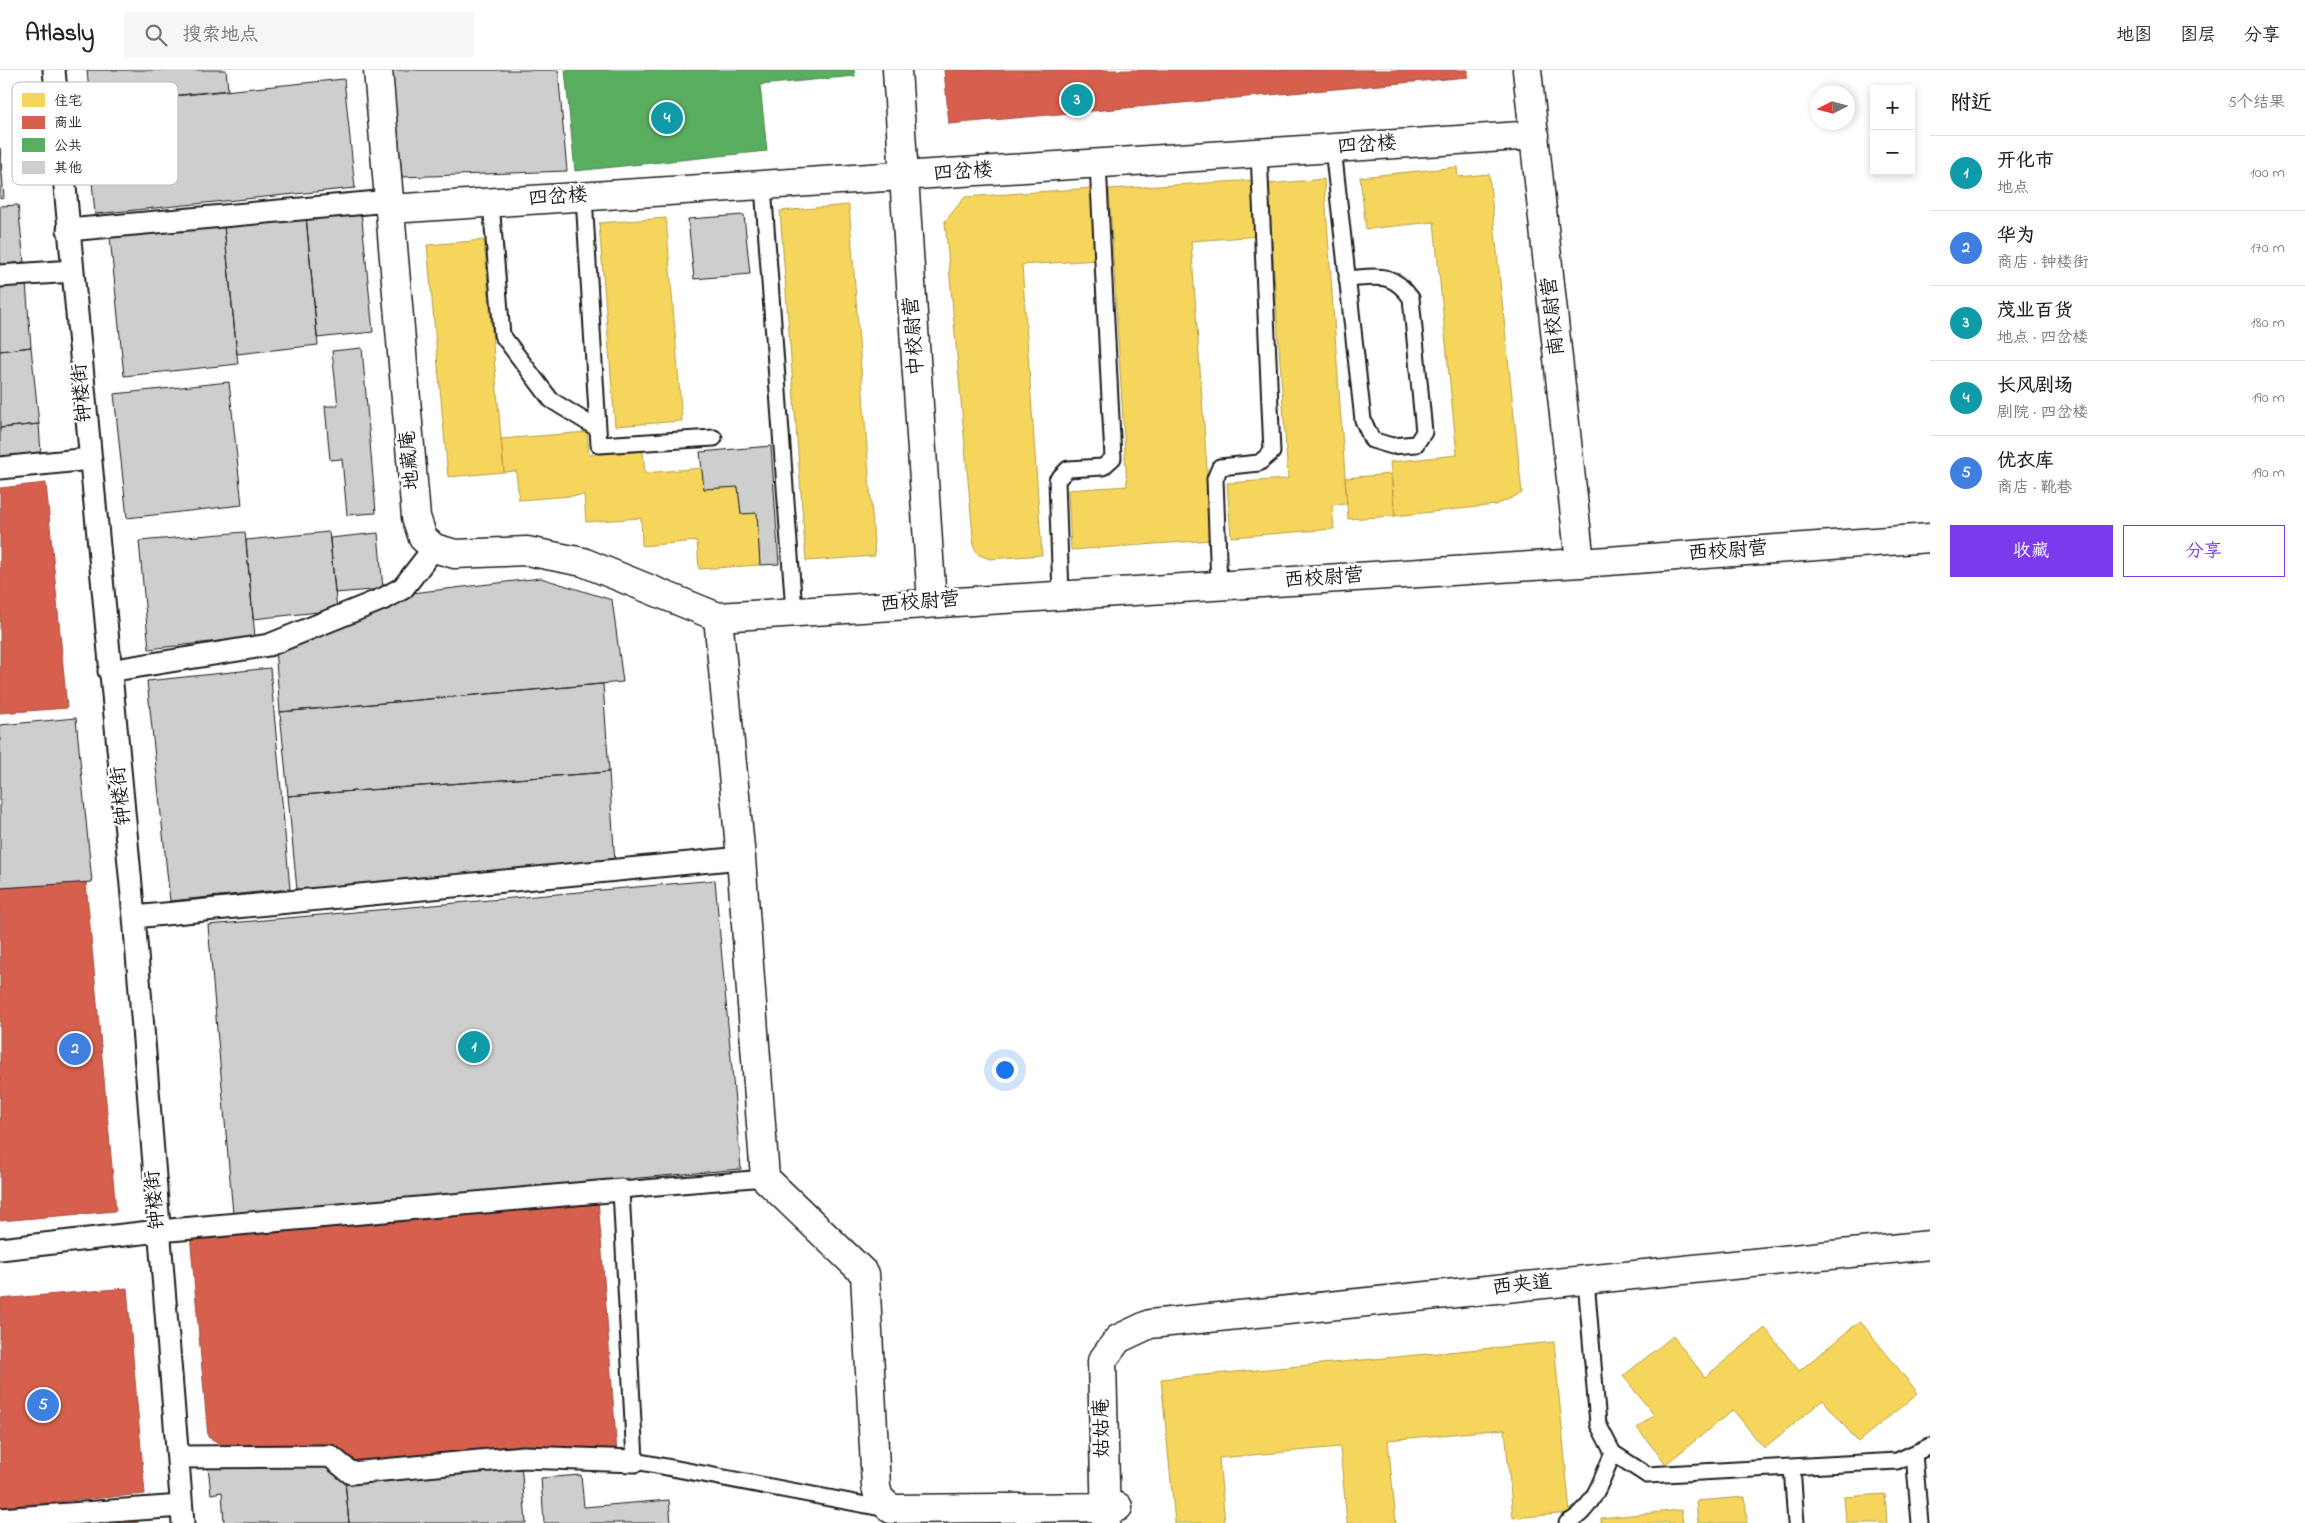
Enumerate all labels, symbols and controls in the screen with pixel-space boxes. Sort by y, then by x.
search box [124,12,474,57]
text: Atlasly [25,17,94,52]
icon: search [142,21,170,49]
text: 搜索地点 [182,22,258,49]
text: 地图 [2116,23,2152,49]
text: 图层 [2180,23,2216,49]
text: 分享 [2244,23,2280,49]
pin: 3 [1061,81,1093,119]
legend [12,82,178,185]
north arrow [1810,85,1855,130]
map controls [1870,85,1915,175]
button: + [1870,85,1915,130]
text: 附近 [1950,89,1992,119]
text: 住宅 [54,91,82,112]
text: 5个结果 [2228,91,2285,115]
pin: 4 [651,99,683,137]
text: 商业 [54,113,82,134]
street label: 四岔楼 [1336,129,1398,163]
button: − [1870,130,1915,175]
text: 公共 [54,136,82,157]
text: 开化市 [1997,148,2054,175]
street label: 四岔楼 [932,156,994,190]
text: 其他 [54,158,82,179]
text: 1 [1963,161,1969,185]
text: 100 m [2250,161,2285,185]
text: 地点 [1997,176,2029,200]
street label: 四岔楼 [527,181,589,215]
text: 华为 [1997,223,2035,250]
text: 2 [1962,236,1970,260]
text: 170 m [2250,236,2285,260]
text: 商店 · 钟楼街 [1997,251,2088,275]
street label: 南校尉营 [1535,275,1573,357]
street label: 中校尉营 [898,295,932,377]
text: 茂业百货 [1997,298,2073,325]
text: 3 [1963,311,1969,335]
text: 180 m [2251,311,2285,335]
text: 地点 · 四岔楼 [1997,326,2088,350]
street label: 钟楼街 [66,362,100,424]
text: 长风剧场 [1997,373,2073,400]
text: 4 [1963,386,1969,410]
text: 190 m [2252,386,2285,410]
text: 剧院 · 四岔楼 [1997,401,2088,425]
street label: 地藏庵 [394,429,428,491]
text: 优衣库 [1997,448,2054,475]
text: 5 [1961,461,1971,485]
text: 190 m [2252,461,2285,485]
text: 商店 · 靴巷 [1997,476,2072,500]
button: 收藏 [1950,525,2113,577]
button: 分享 [2123,525,2285,577]
street label: 西校尉营 [1687,535,1769,569]
street label: 西校尉营 [1283,562,1365,596]
street label: 西校尉营 [879,586,961,620]
street label: 钟楼街 [104,765,140,827]
pin: 1 [458,1028,490,1066]
pin: 2 [59,1030,91,1068]
your location [992,1057,1018,1083]
street label: 钟楼街 [139,1169,173,1231]
street label: 西夹道 [1491,1268,1553,1304]
pin: 5 [27,1386,59,1424]
street label: 姑姑庵 [1088,1398,1118,1458]

